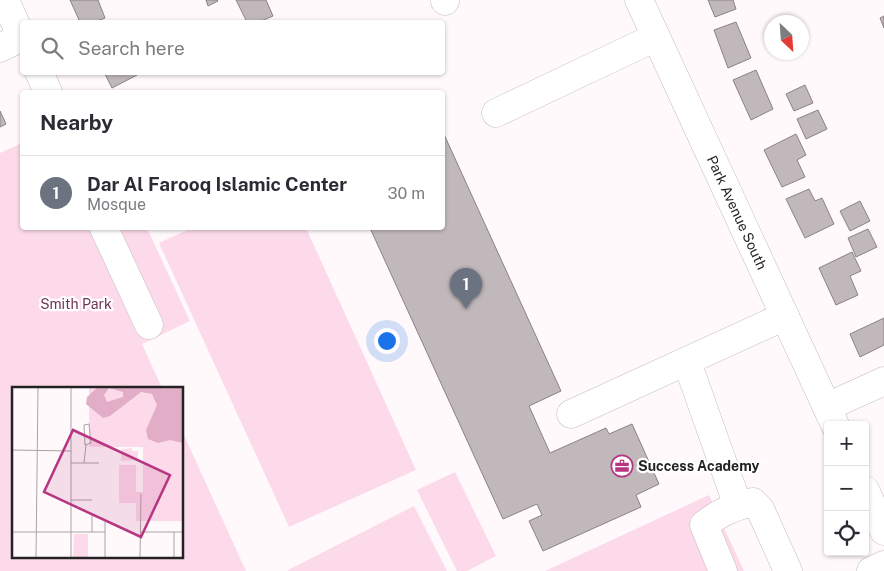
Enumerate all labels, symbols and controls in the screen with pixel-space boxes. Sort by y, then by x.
north arrow [764,15,809,60]
search box [20,20,445,75]
icon: search [38,34,66,62]
text: Search here [78,37,185,59]
text: Nearby [40,110,113,135]
street label: Park Avenue South [704,153,770,272]
text: Dar Al Farooq Islamic Center [87,173,347,195]
text: 1 [53,184,59,203]
text: 30 m [388,184,425,203]
text: Mosque [87,195,146,214]
pin: 1 [450,268,482,309]
park label: Smith Park [40,296,112,312]
your location [374,328,400,354]
inset map [12,387,184,558]
map controls [824,421,869,556]
button: + [824,421,869,466]
office icon: Success Academy [610,454,634,478]
place label: Success Academy [638,458,759,474]
button: − [824,466,869,511]
button: locate [824,511,869,556]

